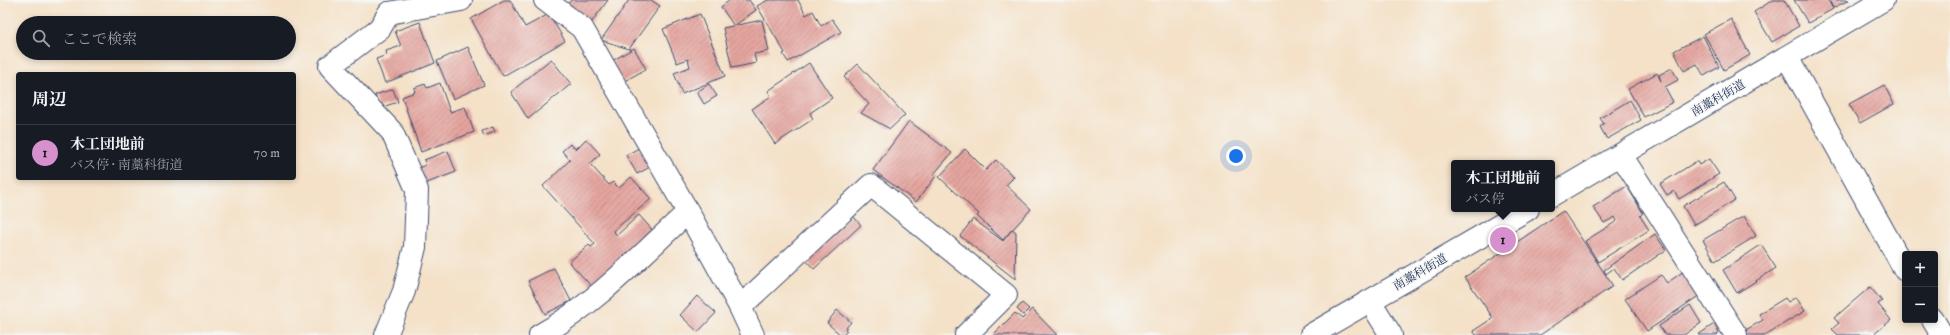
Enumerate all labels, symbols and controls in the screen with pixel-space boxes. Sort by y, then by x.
search box [16,16,296,60]
icon: search [30,27,52,49]
text: ここで検索 [62,30,137,49]
street label: 南藁科街道 [1689,77,1748,120]
text: 周辺 [32,89,66,111]
text: 木工団地前 [70,135,145,154]
text: 1 [43,145,47,161]
text: 70 m [254,145,280,161]
your location [1226,146,1246,166]
text: バス停 · 南藁科街道 [70,157,183,173]
popup [1451,160,1555,212]
text: 木工団地前 [1465,169,1541,188]
text: バス停 [1465,191,1505,207]
pin: 1 [1490,225,1516,255]
street label: 南藁科街道 [1391,251,1450,294]
map controls [1902,251,1938,323]
button: + [1902,251,1938,287]
button: − [1902,287,1938,323]

